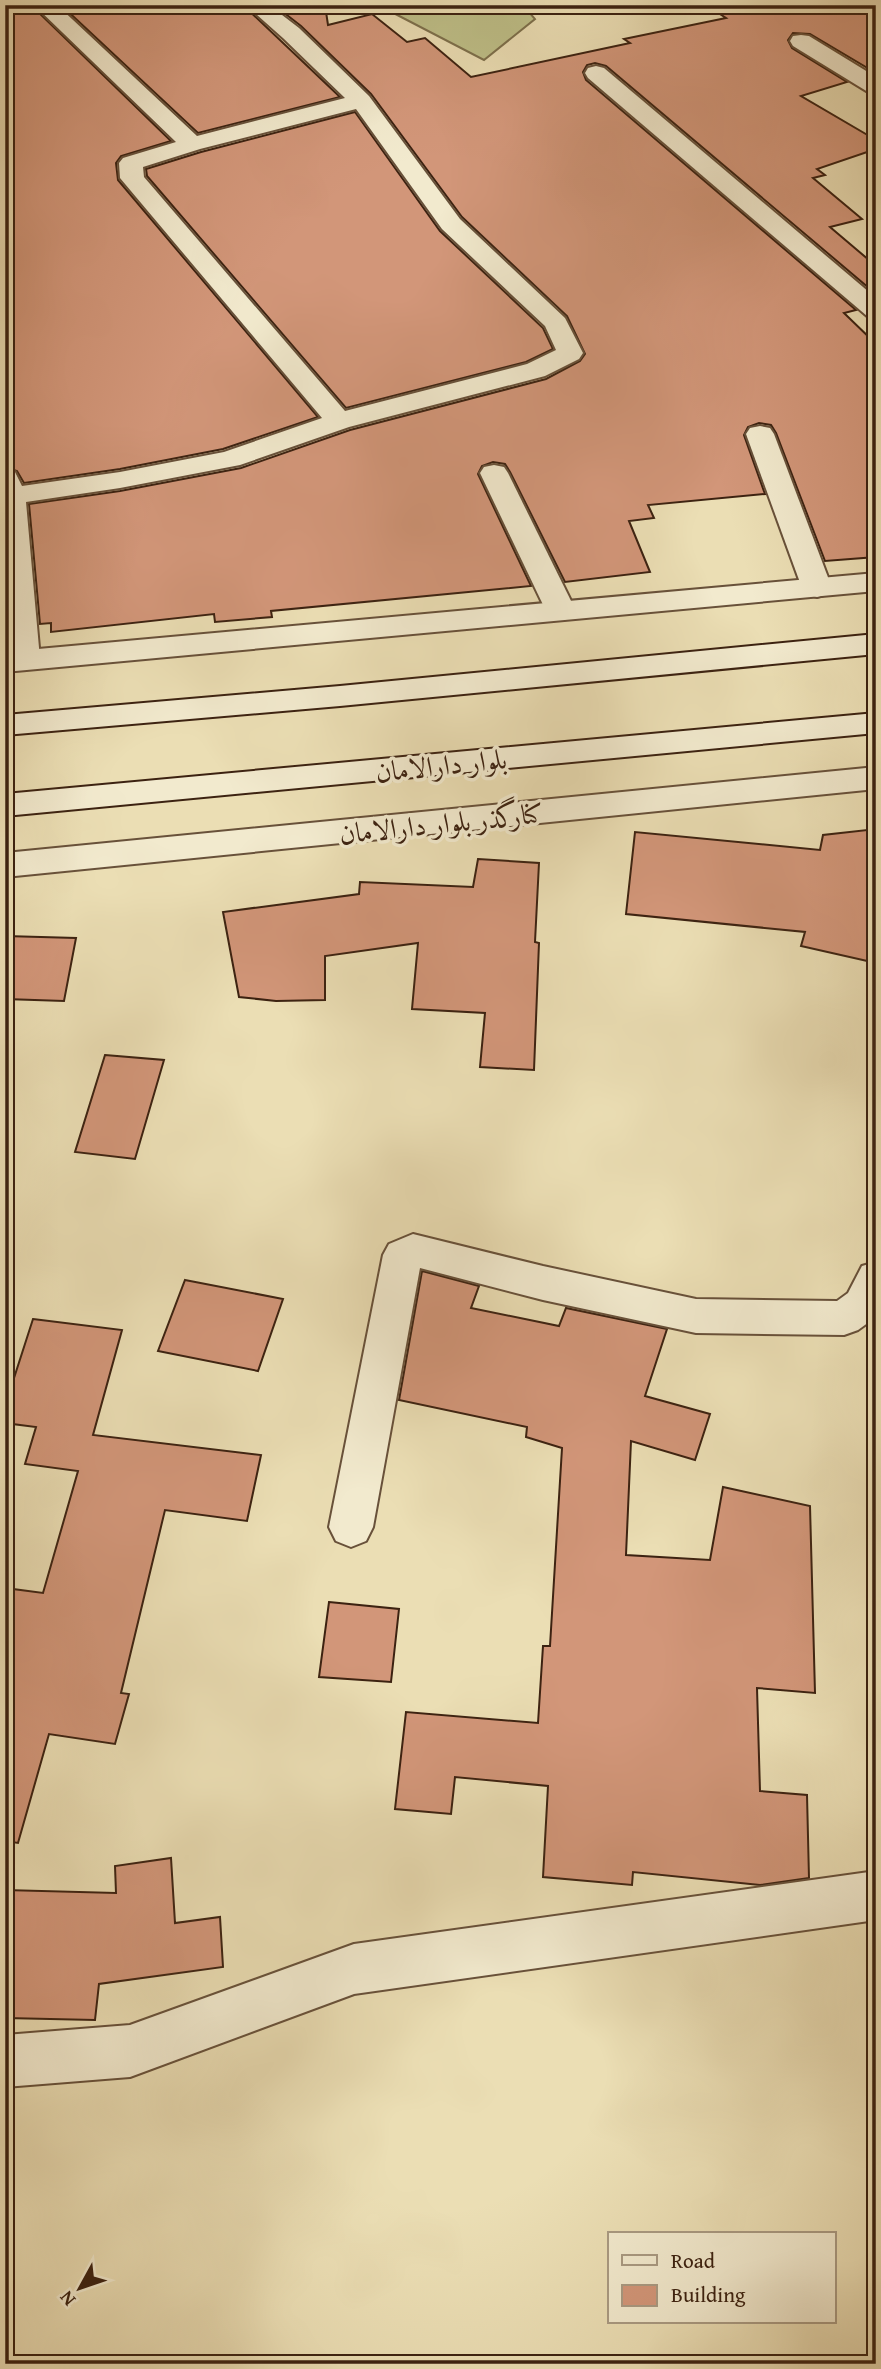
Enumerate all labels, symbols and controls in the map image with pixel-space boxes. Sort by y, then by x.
street label: بلوار دارالامان [373,737,509,792]
street label: کنارگذر بلوار دارالامان [337,791,545,854]
legend [608,2232,836,2324]
text: Road [671,2245,716,2276]
north arrow [46,2254,116,2324]
text: Building [671,2279,746,2310]
text: N [52,2285,82,2313]

